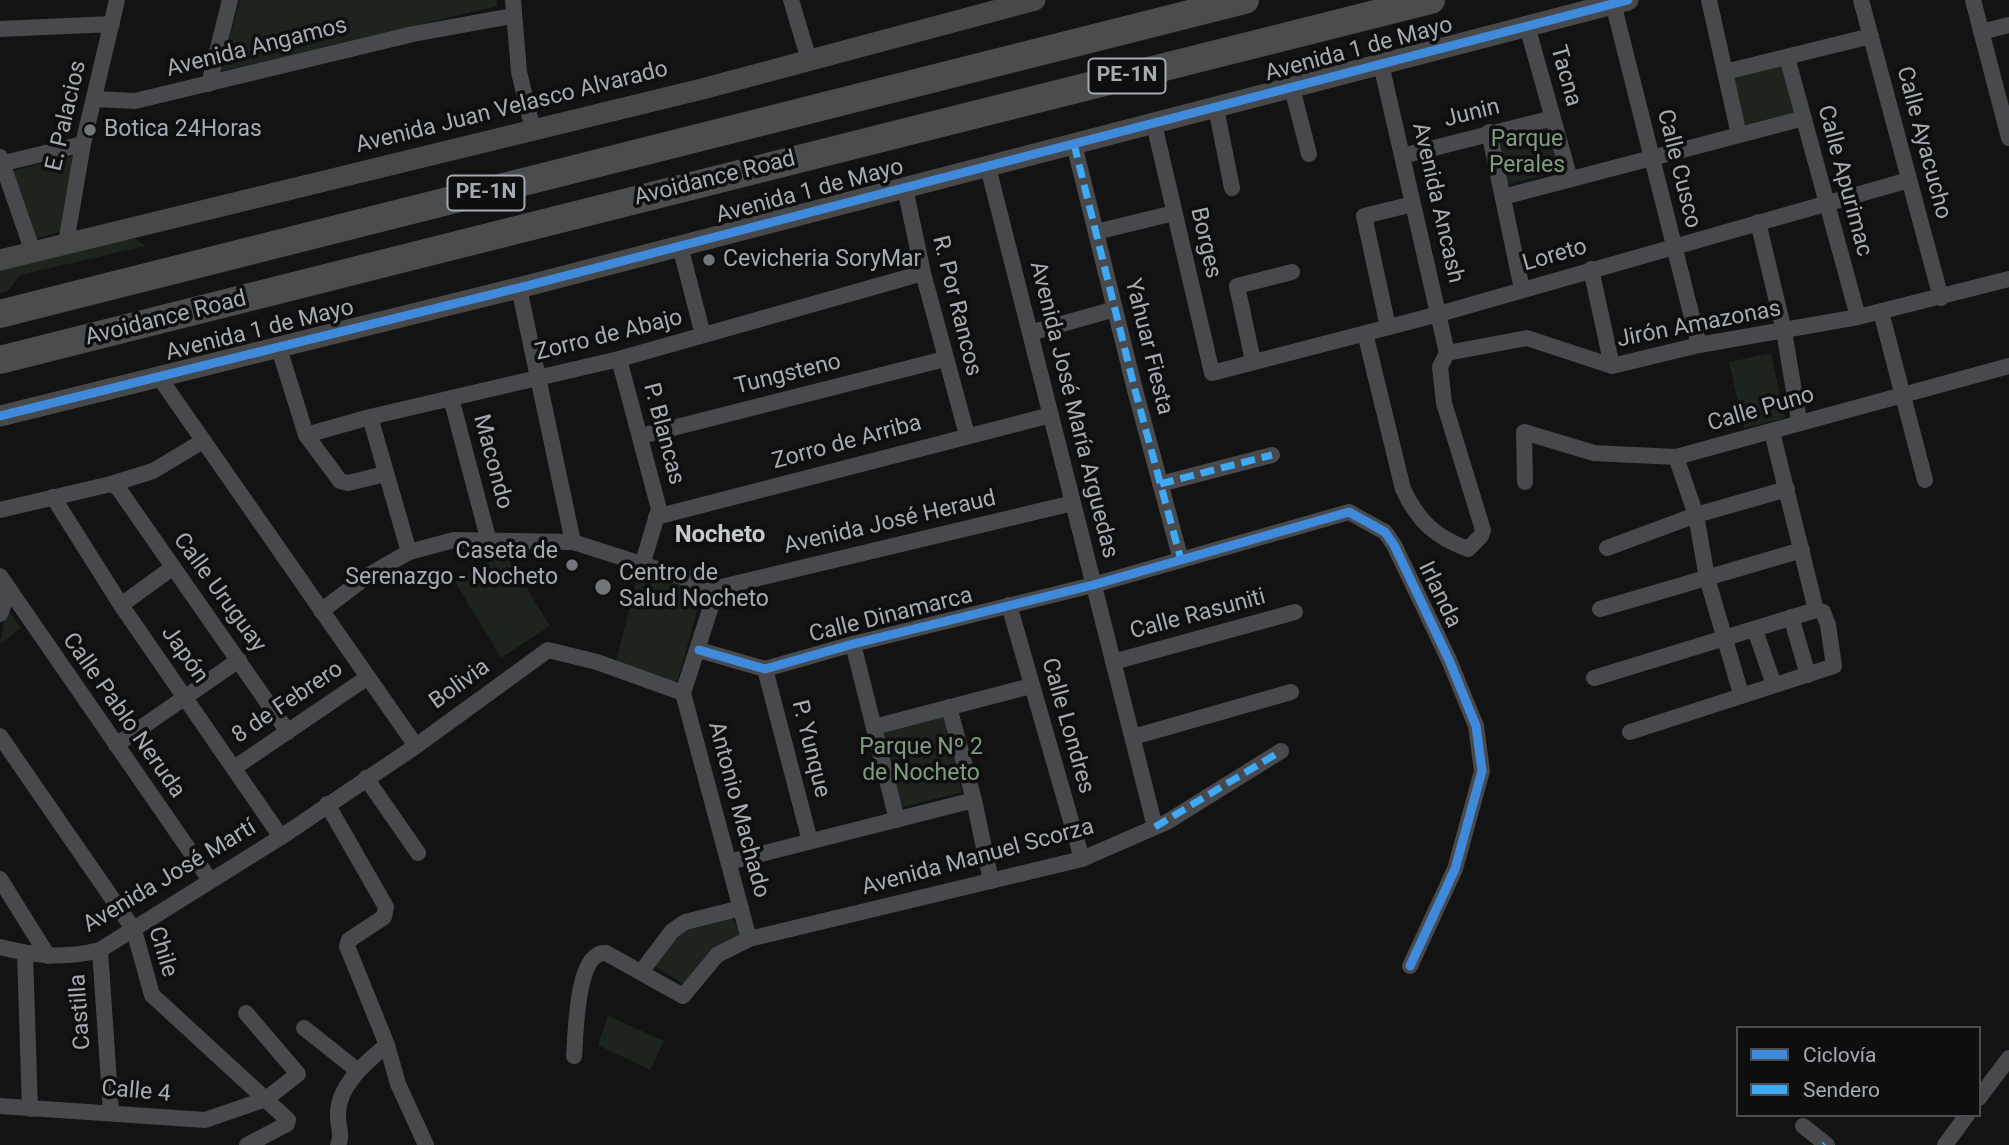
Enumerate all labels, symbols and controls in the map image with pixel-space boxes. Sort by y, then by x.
street label: Avenida Angamos [164,12,350,84]
street label: Avenida 1 de Mayo [1262,12,1456,88]
street label: Tacna [1543,42,1587,110]
street label: Avenida Juan Velasco Alvarado [353,56,671,160]
street label: E. Palacios [41,58,93,174]
road number: PE-1N [1088,58,1166,94]
street label: Calle Ayacucho [1889,64,1957,222]
street label: Junin [1441,94,1503,134]
street label: Calle Apurimac [1811,102,1877,260]
street label: Calle Cusco [1650,107,1706,231]
place label: Botica 24Horas [104,116,262,144]
street label: Avenida Ancash [1405,120,1469,286]
marker: Botica 24Horas [82,122,98,138]
park label: Parque Perales [1489,126,1565,180]
street label: Avoidance Road [632,146,798,212]
street label: Avenida 1 de Mayo [713,154,907,230]
road number: PE-1N [448,176,524,210]
street label: Borges [1183,205,1227,281]
street label: R. Por Rancos [925,233,987,379]
street label: Loreto [1520,234,1590,278]
place label: Cevicheria SoryMar [723,246,921,274]
marker: Cevicheria SoryMar [701,252,717,268]
street label: Avenida José María Arguedas [1023,259,1123,561]
street label: Yahuar Fiesta [1118,276,1178,418]
street label: Avoidance Road [83,286,249,352]
street label: Avenida 1 de Mayo [163,294,357,368]
street label: Jirón Amazonas [1615,296,1783,354]
street label: Zorro de Abajo [533,304,685,368]
street label: Tungsteno [732,349,844,401]
street label: P. Blancas [636,380,690,488]
street label: Calle Puno [1705,382,1817,438]
street label: Zorro de Arriba [769,410,925,476]
street label: Macondo [466,412,518,512]
street label: Avenida José Heraud [781,485,999,561]
district label: Nocheto [675,522,765,550]
street label: Calle Uruguay [166,528,272,658]
place label: Caseta de Serenazgo - Nocheto [345,538,558,592]
marker: Caseta de Serenazgo - Nocheto [564,557,580,573]
street label: Irlanda [1411,557,1467,633]
place label: Centro de Salud Nocheto [619,560,769,614]
marker: Centro de Salud Nocheto [593,577,613,597]
street label: Calle Dinamarca [807,582,975,650]
street label: Calle Rasuniti [1127,584,1269,646]
street label: Japón [154,621,214,689]
street label: Calle Pablo Neruda [56,628,190,804]
street label: Bolivia [424,654,496,716]
street label: Calle Londres [1035,655,1099,797]
street label: 8 de Febrero [227,656,349,750]
street label: P. Yunque [785,697,835,801]
street label: Antonio Machado [701,719,775,901]
park label: Parque Nº 2 de Nocheto [859,734,983,788]
street label: Avenida José Martí [79,814,261,940]
street label: Avenida Manuel Scorza [859,814,1097,902]
street label: Chile [141,924,183,980]
street label: Castilla [65,973,97,1051]
legend [1736,1026,1981,1117]
text: Ciclovía [1803,1043,1877,1067]
street label: Calle 4 [100,1075,172,1109]
text: Sendero [1803,1078,1880,1102]

